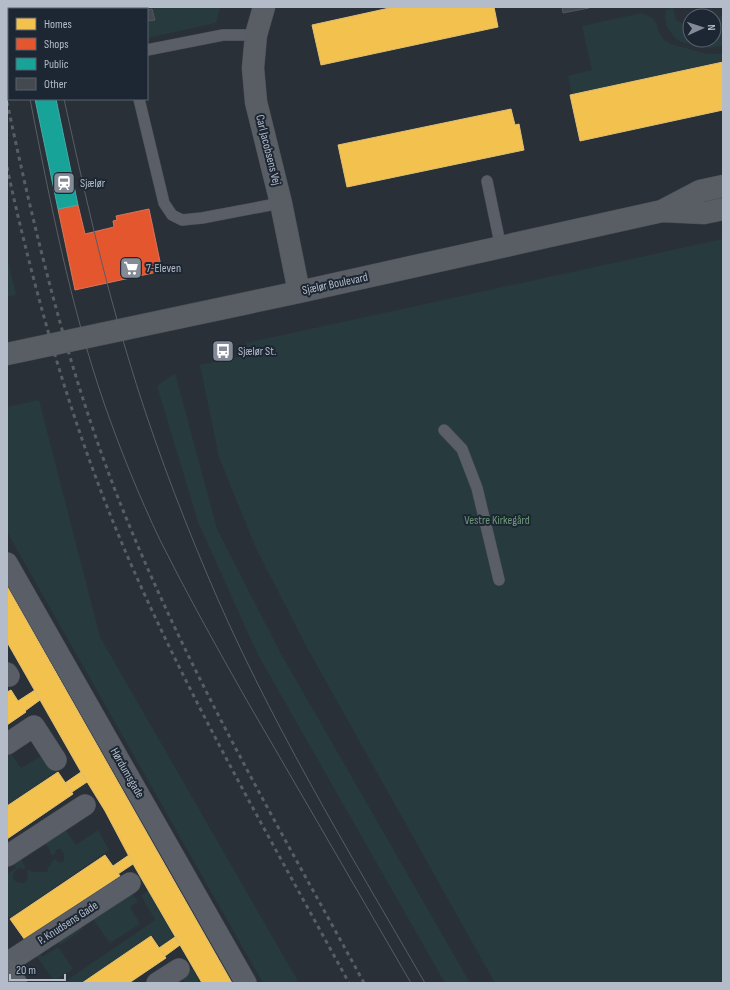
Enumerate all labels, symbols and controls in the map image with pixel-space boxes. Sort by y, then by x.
legend [8,8,148,100]
north arrow [682,8,722,48]
text: Homes [44,17,72,32]
text: N [705,24,718,31]
text: Shops [44,37,69,52]
text: Public [44,57,69,72]
text: Other [44,77,68,92]
street label: Carl Jacobsens Vej [252,113,284,187]
station icon: Sjælør [51,170,77,196]
place label: Sjælør [80,176,106,191]
supermarket icon: 7-Eleven [118,255,144,281]
place label: 7-Eleven [146,261,181,276]
street label: Sjælør Boulevard [301,270,369,298]
bus stop icon: Sjælør St. [210,338,236,364]
place label: Sjælør St. [238,344,276,359]
park label: Vestre Kirkegård [464,513,530,528]
street label: Hørdumsgade [107,745,147,801]
street label: P. Knudsens Gade [35,898,101,948]
scale bar [10,956,65,982]
text: 20 m [16,963,36,978]

